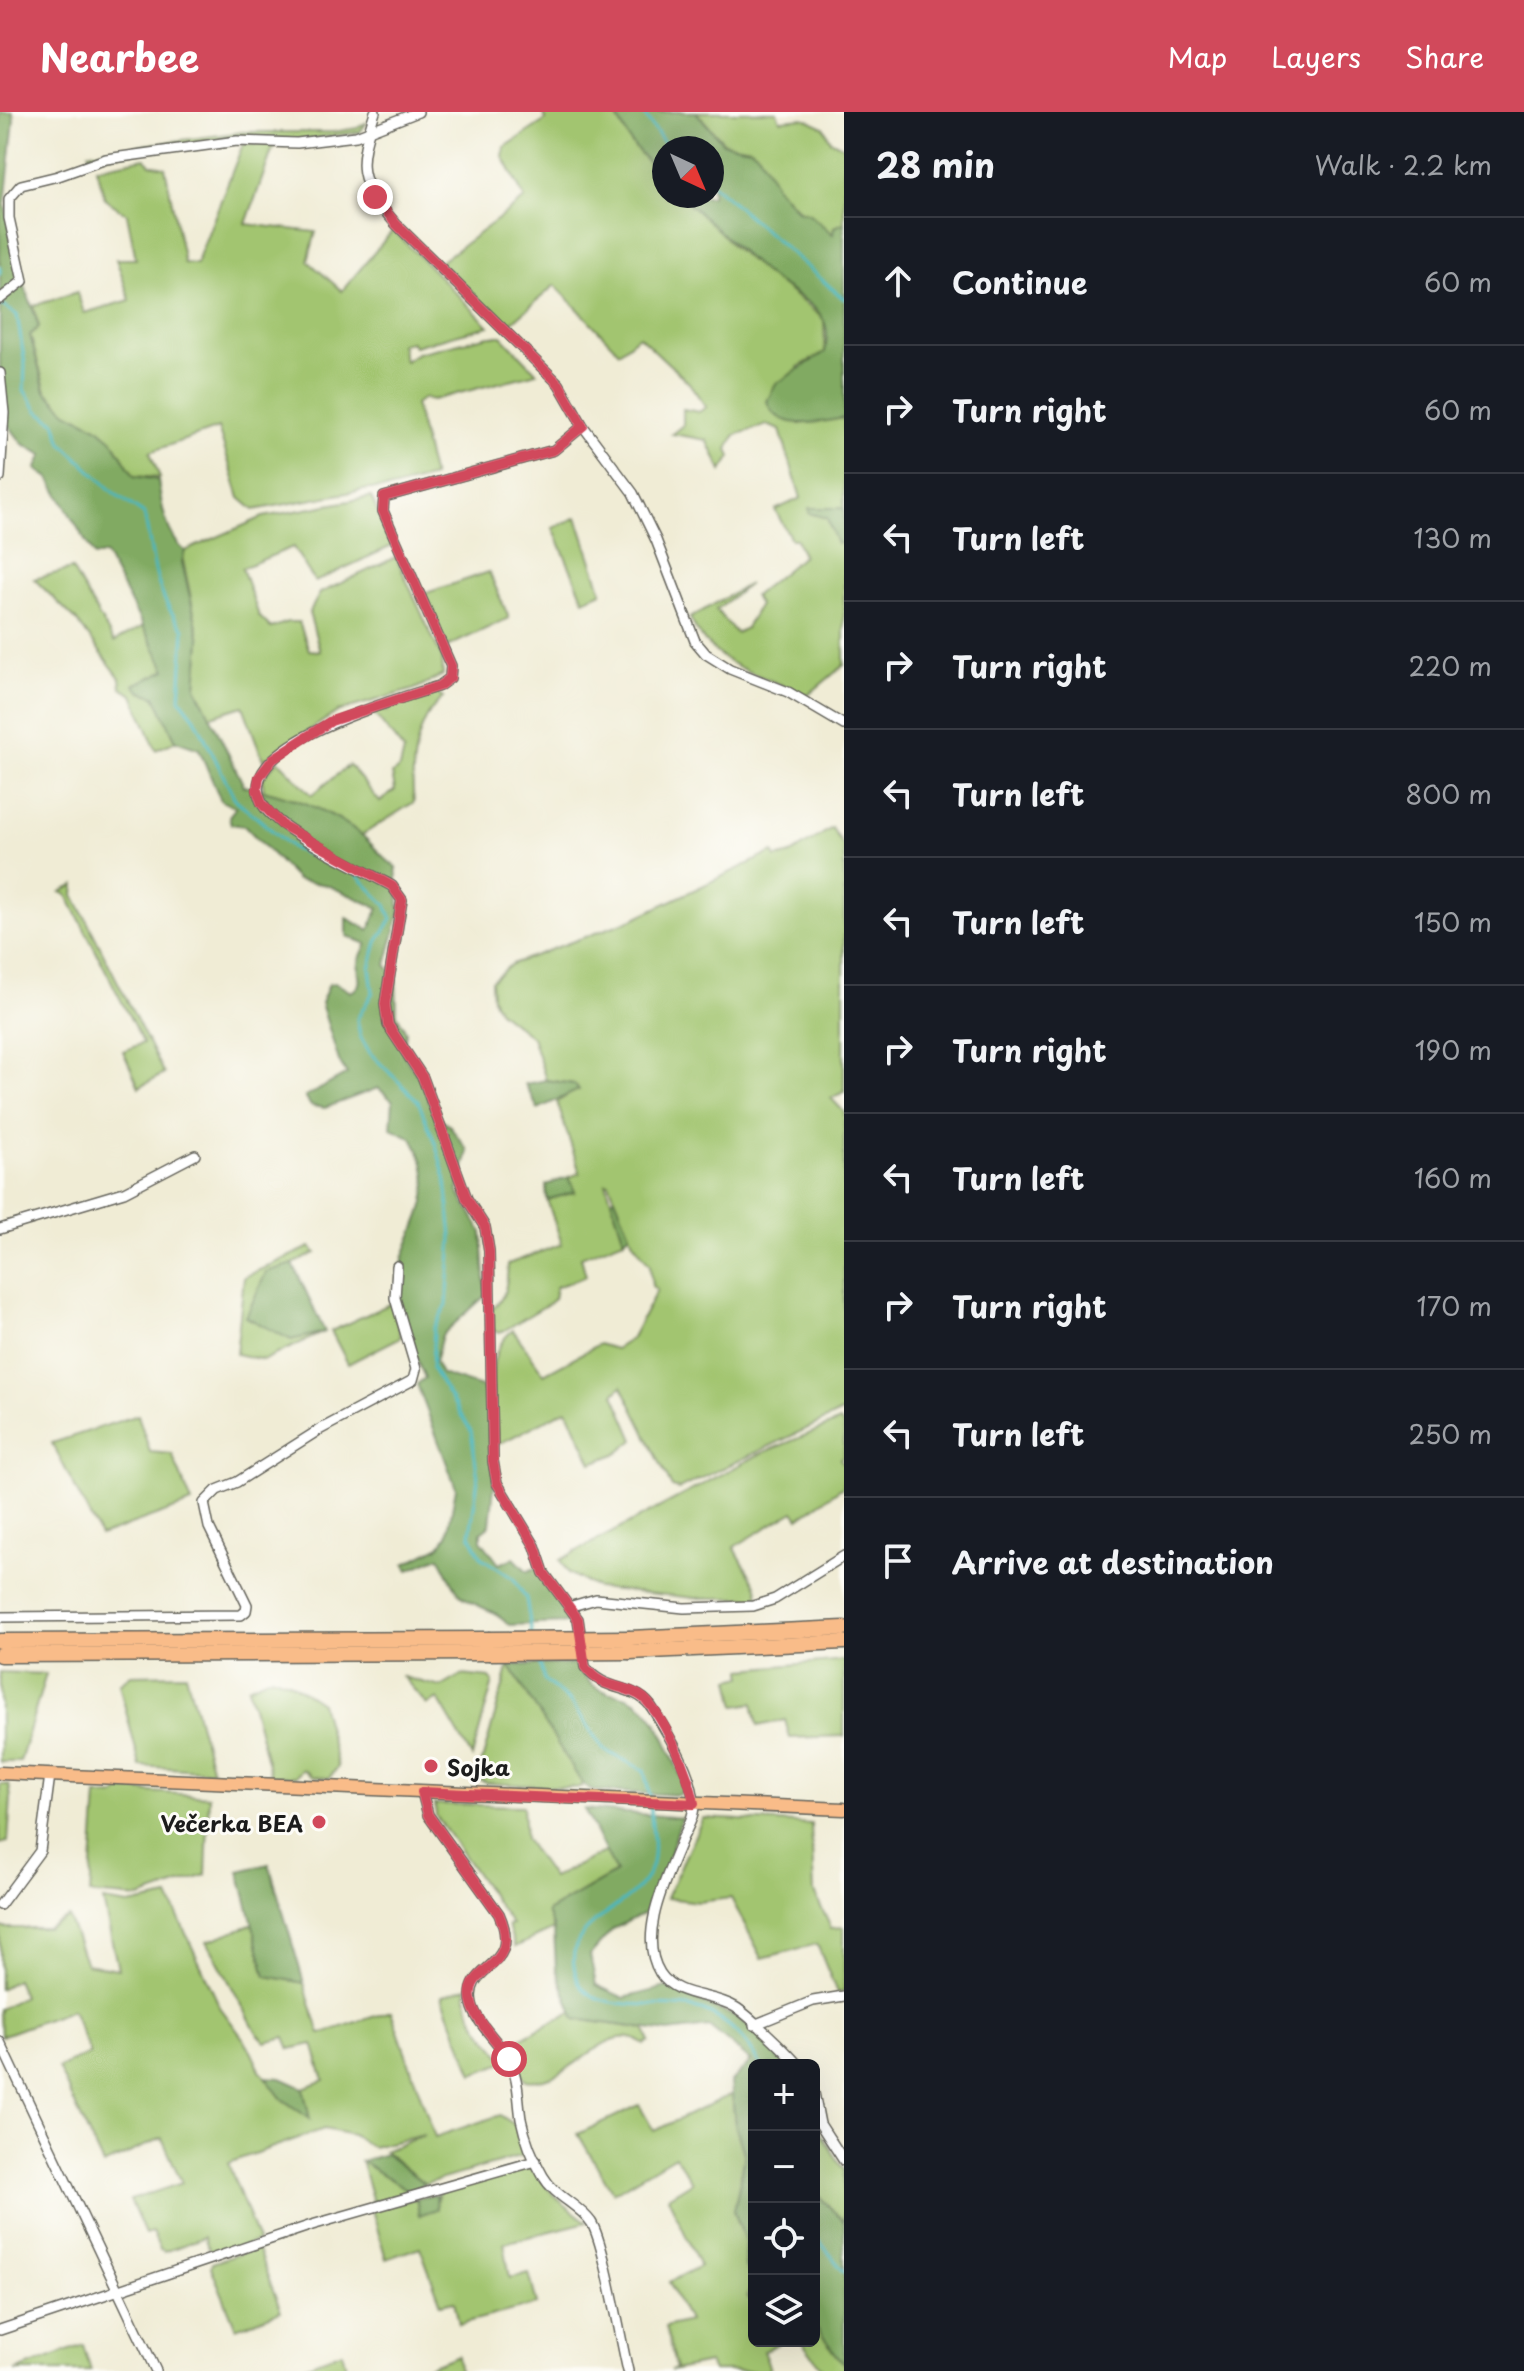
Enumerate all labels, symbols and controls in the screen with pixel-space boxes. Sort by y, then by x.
text: Nearbee [40,28,199,85]
text: Map [1167,35,1227,78]
text: Layers [1271,35,1361,78]
text: Share [1405,35,1484,78]
north arrow [652,136,724,208]
text: 28 min [876,138,995,190]
text: Walk · 2.2 km [1315,145,1492,184]
route end [357,179,393,215]
icon: ahead [876,259,920,303]
text: Continue [952,259,1087,304]
text: 60 m [1424,262,1492,301]
icon: right [876,387,920,431]
text: Turn right [952,387,1107,432]
text: 60 m [1424,390,1492,429]
icon: left [876,515,920,559]
text: Turn left [952,515,1084,560]
text: 130 m [1413,518,1492,557]
icon: right [876,643,920,687]
text: Turn right [952,643,1107,688]
text: 220 m [1408,646,1492,685]
icon: left [876,771,920,815]
text: Turn left [952,771,1084,816]
text: 800 m [1405,774,1492,813]
icon: left [876,899,920,943]
text: Turn left [952,899,1084,944]
text: 150 m [1414,902,1492,941]
icon: right [876,1027,920,1071]
text: Turn right [952,1027,1107,1072]
text: 190 m [1415,1030,1492,1069]
icon: left [876,1155,920,1199]
text: Turn left [952,1155,1084,1200]
text: 160 m [1414,1158,1492,1197]
icon: right [876,1283,920,1327]
text: Turn right [952,1283,1107,1328]
text: 170 m [1417,1286,1492,1325]
icon: left [876,1411,920,1455]
text: Turn left [952,1411,1084,1456]
text: 250 m [1408,1414,1492,1453]
icon: arrive [876,1539,920,1583]
text: Arrive at destination [952,1539,1274,1584]
place label: Sojka [447,1750,510,1783]
marker: Sojka [422,1757,440,1775]
place label: Večerka BEA [160,1806,303,1839]
marker: Večerka BEA [310,1813,328,1831]
route start [491,2041,527,2077]
map controls [748,2059,820,2347]
button: + [748,2059,820,2131]
button: − [748,2131,820,2203]
button: locate [748,2203,820,2275]
button: layers [748,2275,820,2347]

